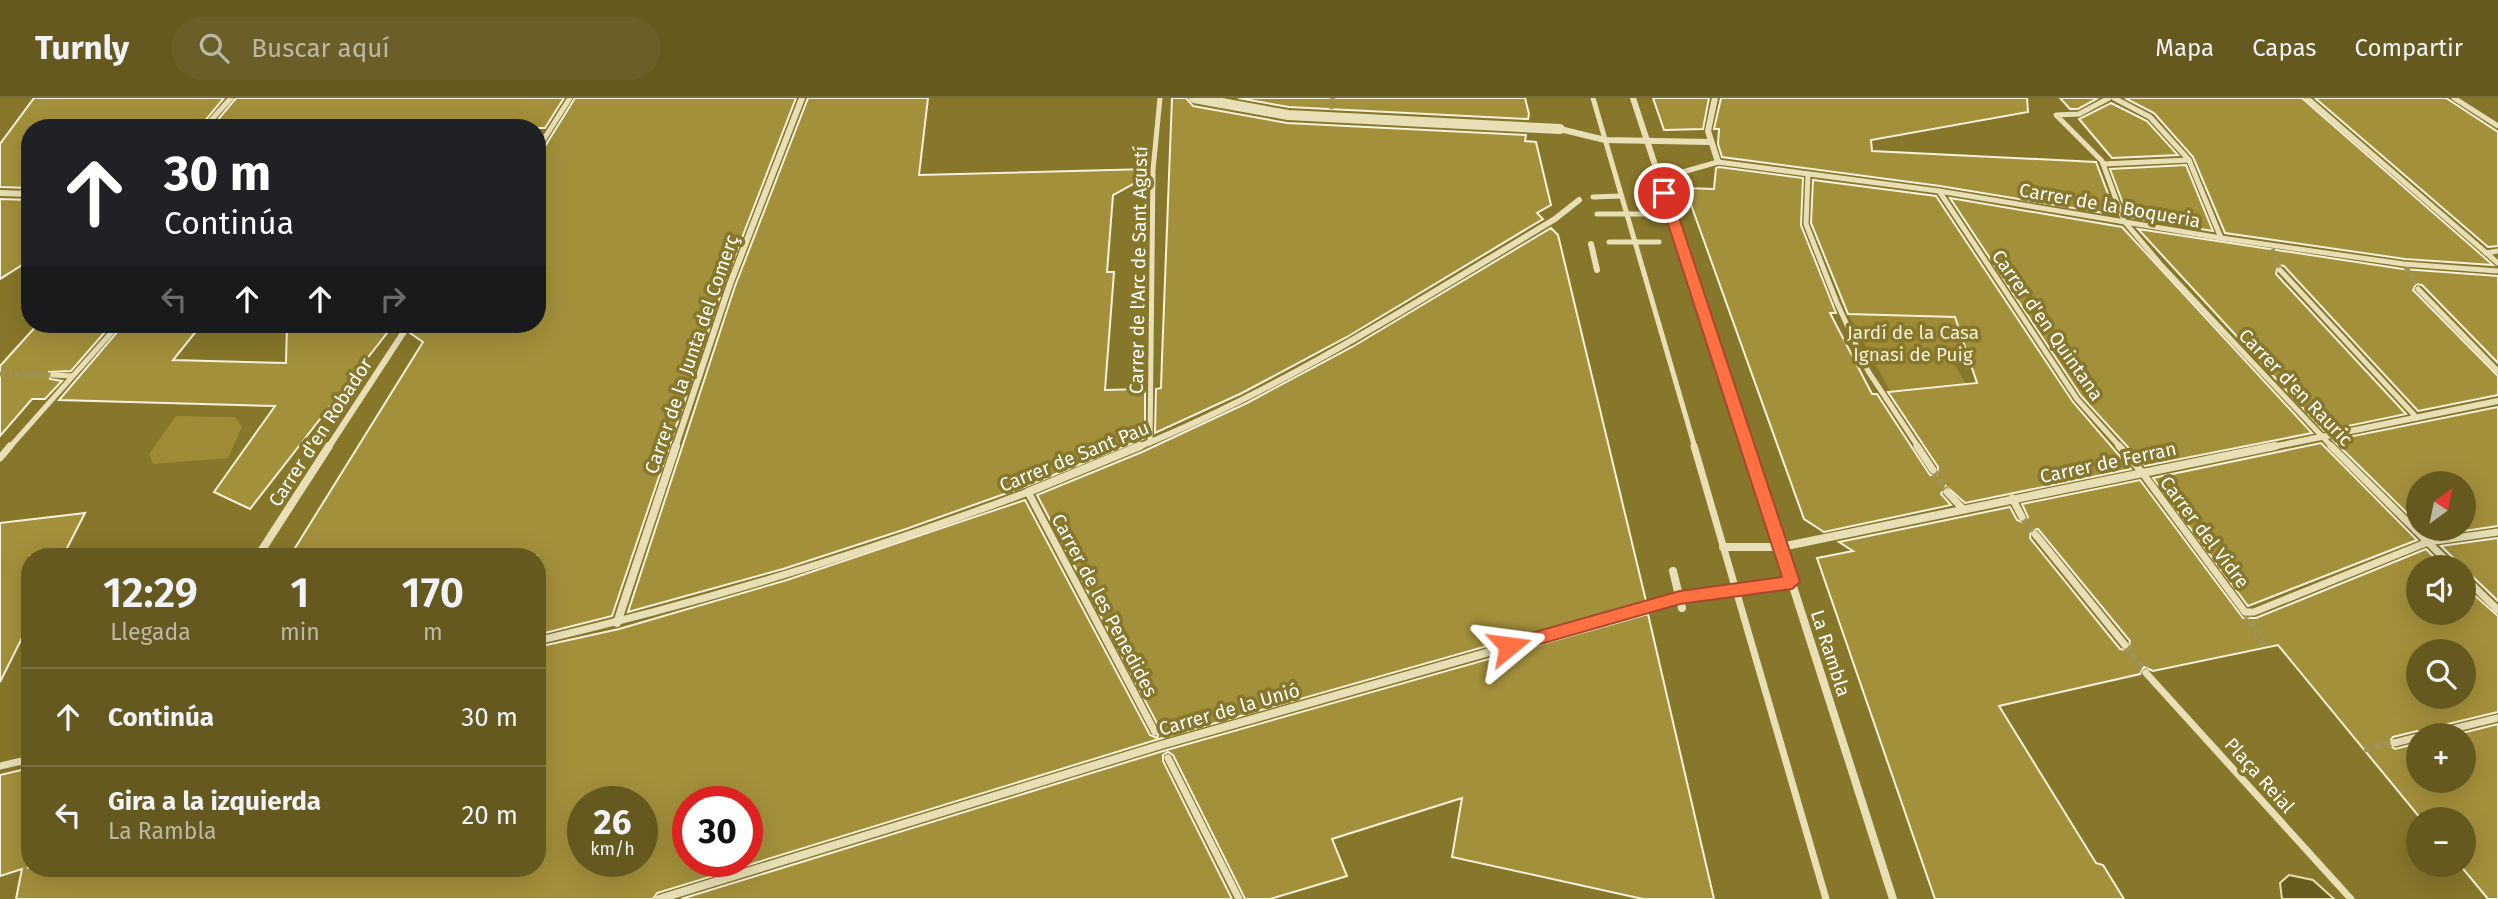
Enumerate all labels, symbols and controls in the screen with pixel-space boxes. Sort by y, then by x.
search box [171,17,661,80]
text: Turnly [35,28,129,68]
icon: search [195,29,233,67]
text: Buscar aquí [251,33,390,64]
text: Mapa [2155,34,2214,62]
text: Capas [2252,34,2316,62]
text: Compartir [2354,34,2463,62]
text: 30 m [164,144,271,203]
street label: Carrer de l'Arc de Sant Agustí [1125,146,1152,394]
icon: ahead [49,147,140,238]
pin [1634,163,1694,223]
icon: arrive [1645,174,1683,212]
street label: Carrer de la Boqueria [2017,178,2202,233]
text: Continúa [164,204,294,242]
street label: Carrer de la Junta del Comerç [640,232,743,477]
street label: Carrer d'en Quintana [1987,246,2108,405]
icon: left [155,280,193,318]
icon: ahead [228,280,266,318]
icon: ahead [301,280,339,318]
icon: right [374,280,412,318]
park label: Jardí de la Casa Ignasi de Puig [1847,321,1979,366]
street label: Carrer d'en Rauric [2234,324,2357,451]
street label: Carrer d'en Robador [264,353,378,511]
street label: Carrer de Sant Pau [996,416,1152,497]
street label: Carrer de Ferran [2038,437,2178,488]
north arrow [2406,471,2476,541]
map controls [2406,471,2476,877]
street label: Carrer del Vidre [2155,472,2254,593]
street label: Carrer de les Penedides [1047,510,1163,701]
button: sound [2406,555,2476,625]
text: 12:29 [103,568,198,618]
text: 1 [290,568,309,618]
text: 170 [402,568,464,618]
street label: La Rambla [1806,607,1855,699]
position arrow [1472,609,1546,683]
text: Llegada [110,618,191,646]
text: min [280,618,320,646]
text: m [423,618,443,646]
button: search [2406,639,2476,709]
street label: Carrer de la Unió [1156,678,1302,741]
icon: ahead [49,698,87,736]
text: Continúa [108,702,214,733]
text: 30 m [461,702,518,733]
button: + [2406,723,2476,793]
street label: Plaça Reial [2220,733,2300,818]
text: Gira a la izquierda [108,786,321,817]
speed limit sign: 30 [672,786,763,877]
icon: left [49,796,87,834]
text: 20 m [461,800,518,831]
text: 26 [594,801,631,843]
button: − [2406,807,2476,877]
text: La Rambla [108,817,217,845]
text: km/h [590,838,635,860]

